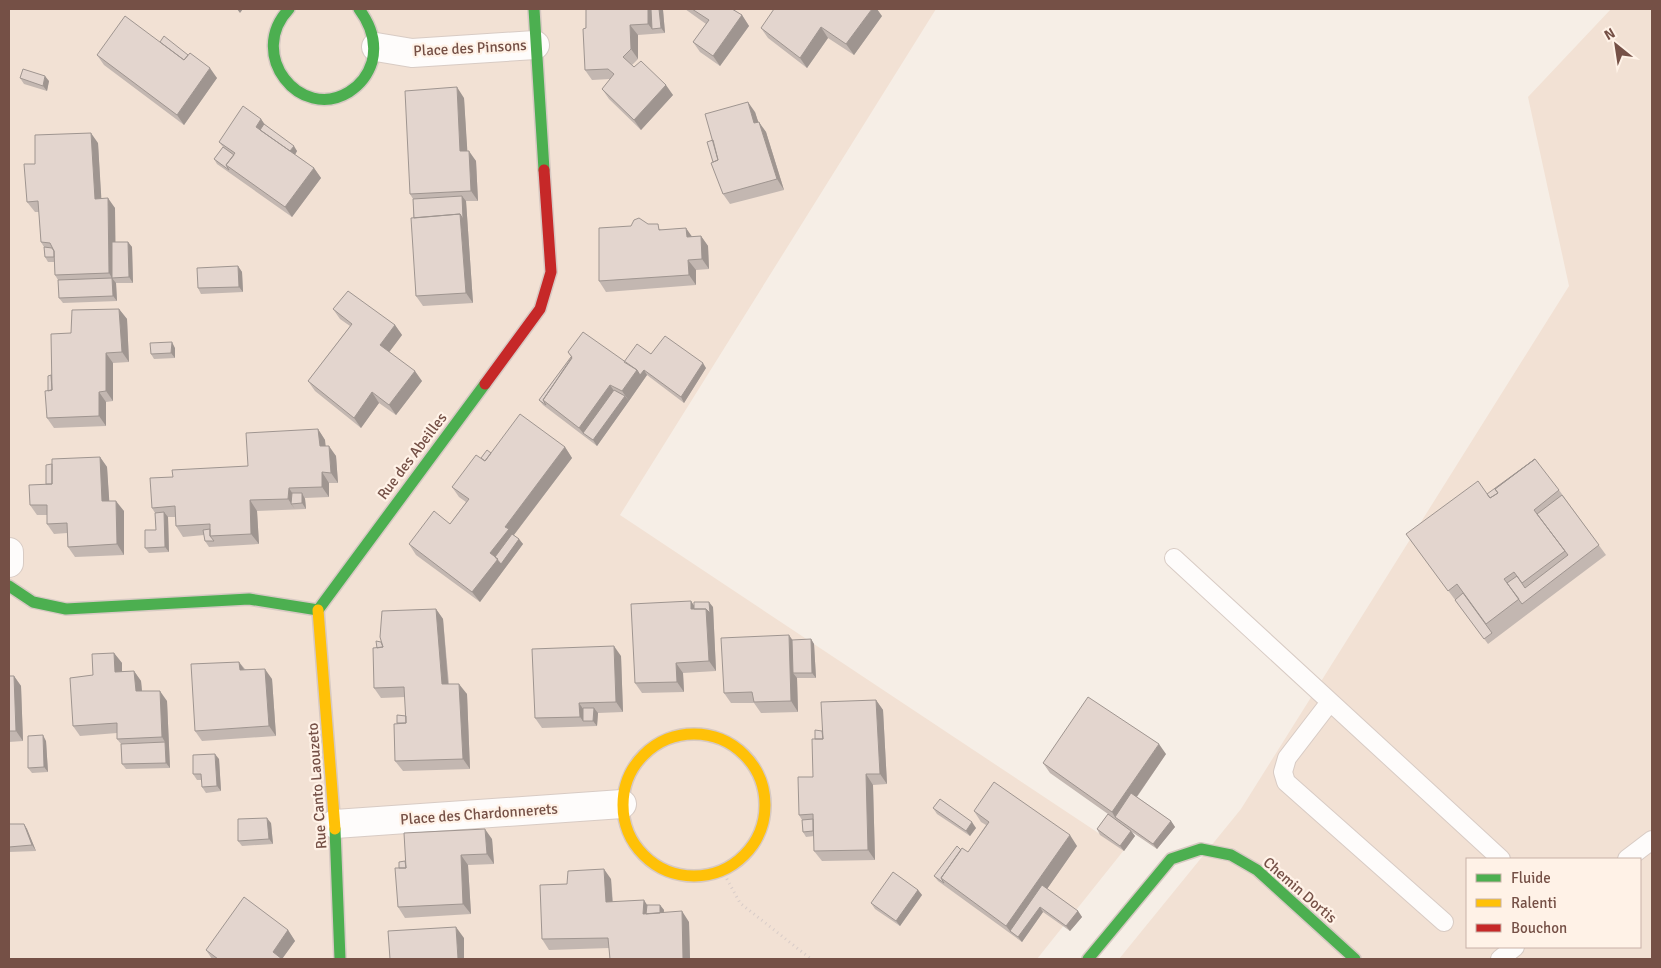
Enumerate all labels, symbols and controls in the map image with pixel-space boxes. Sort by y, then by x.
north arrow [1591,20,1641,70]
text: N [1601,24,1618,44]
street label: Place des Pinsons [413,36,528,60]
street label: Rue des Abeilles [373,409,451,503]
street label: Rue Canto Laouzeto [304,722,330,850]
street label: Place des Chardonnerets [400,799,559,828]
street label: Chemin Dortis [1260,853,1341,927]
legend [1466,858,1641,948]
text: Fluide [1511,869,1551,887]
text: Ralenti [1511,894,1557,912]
text: Bouchon [1511,919,1567,937]

